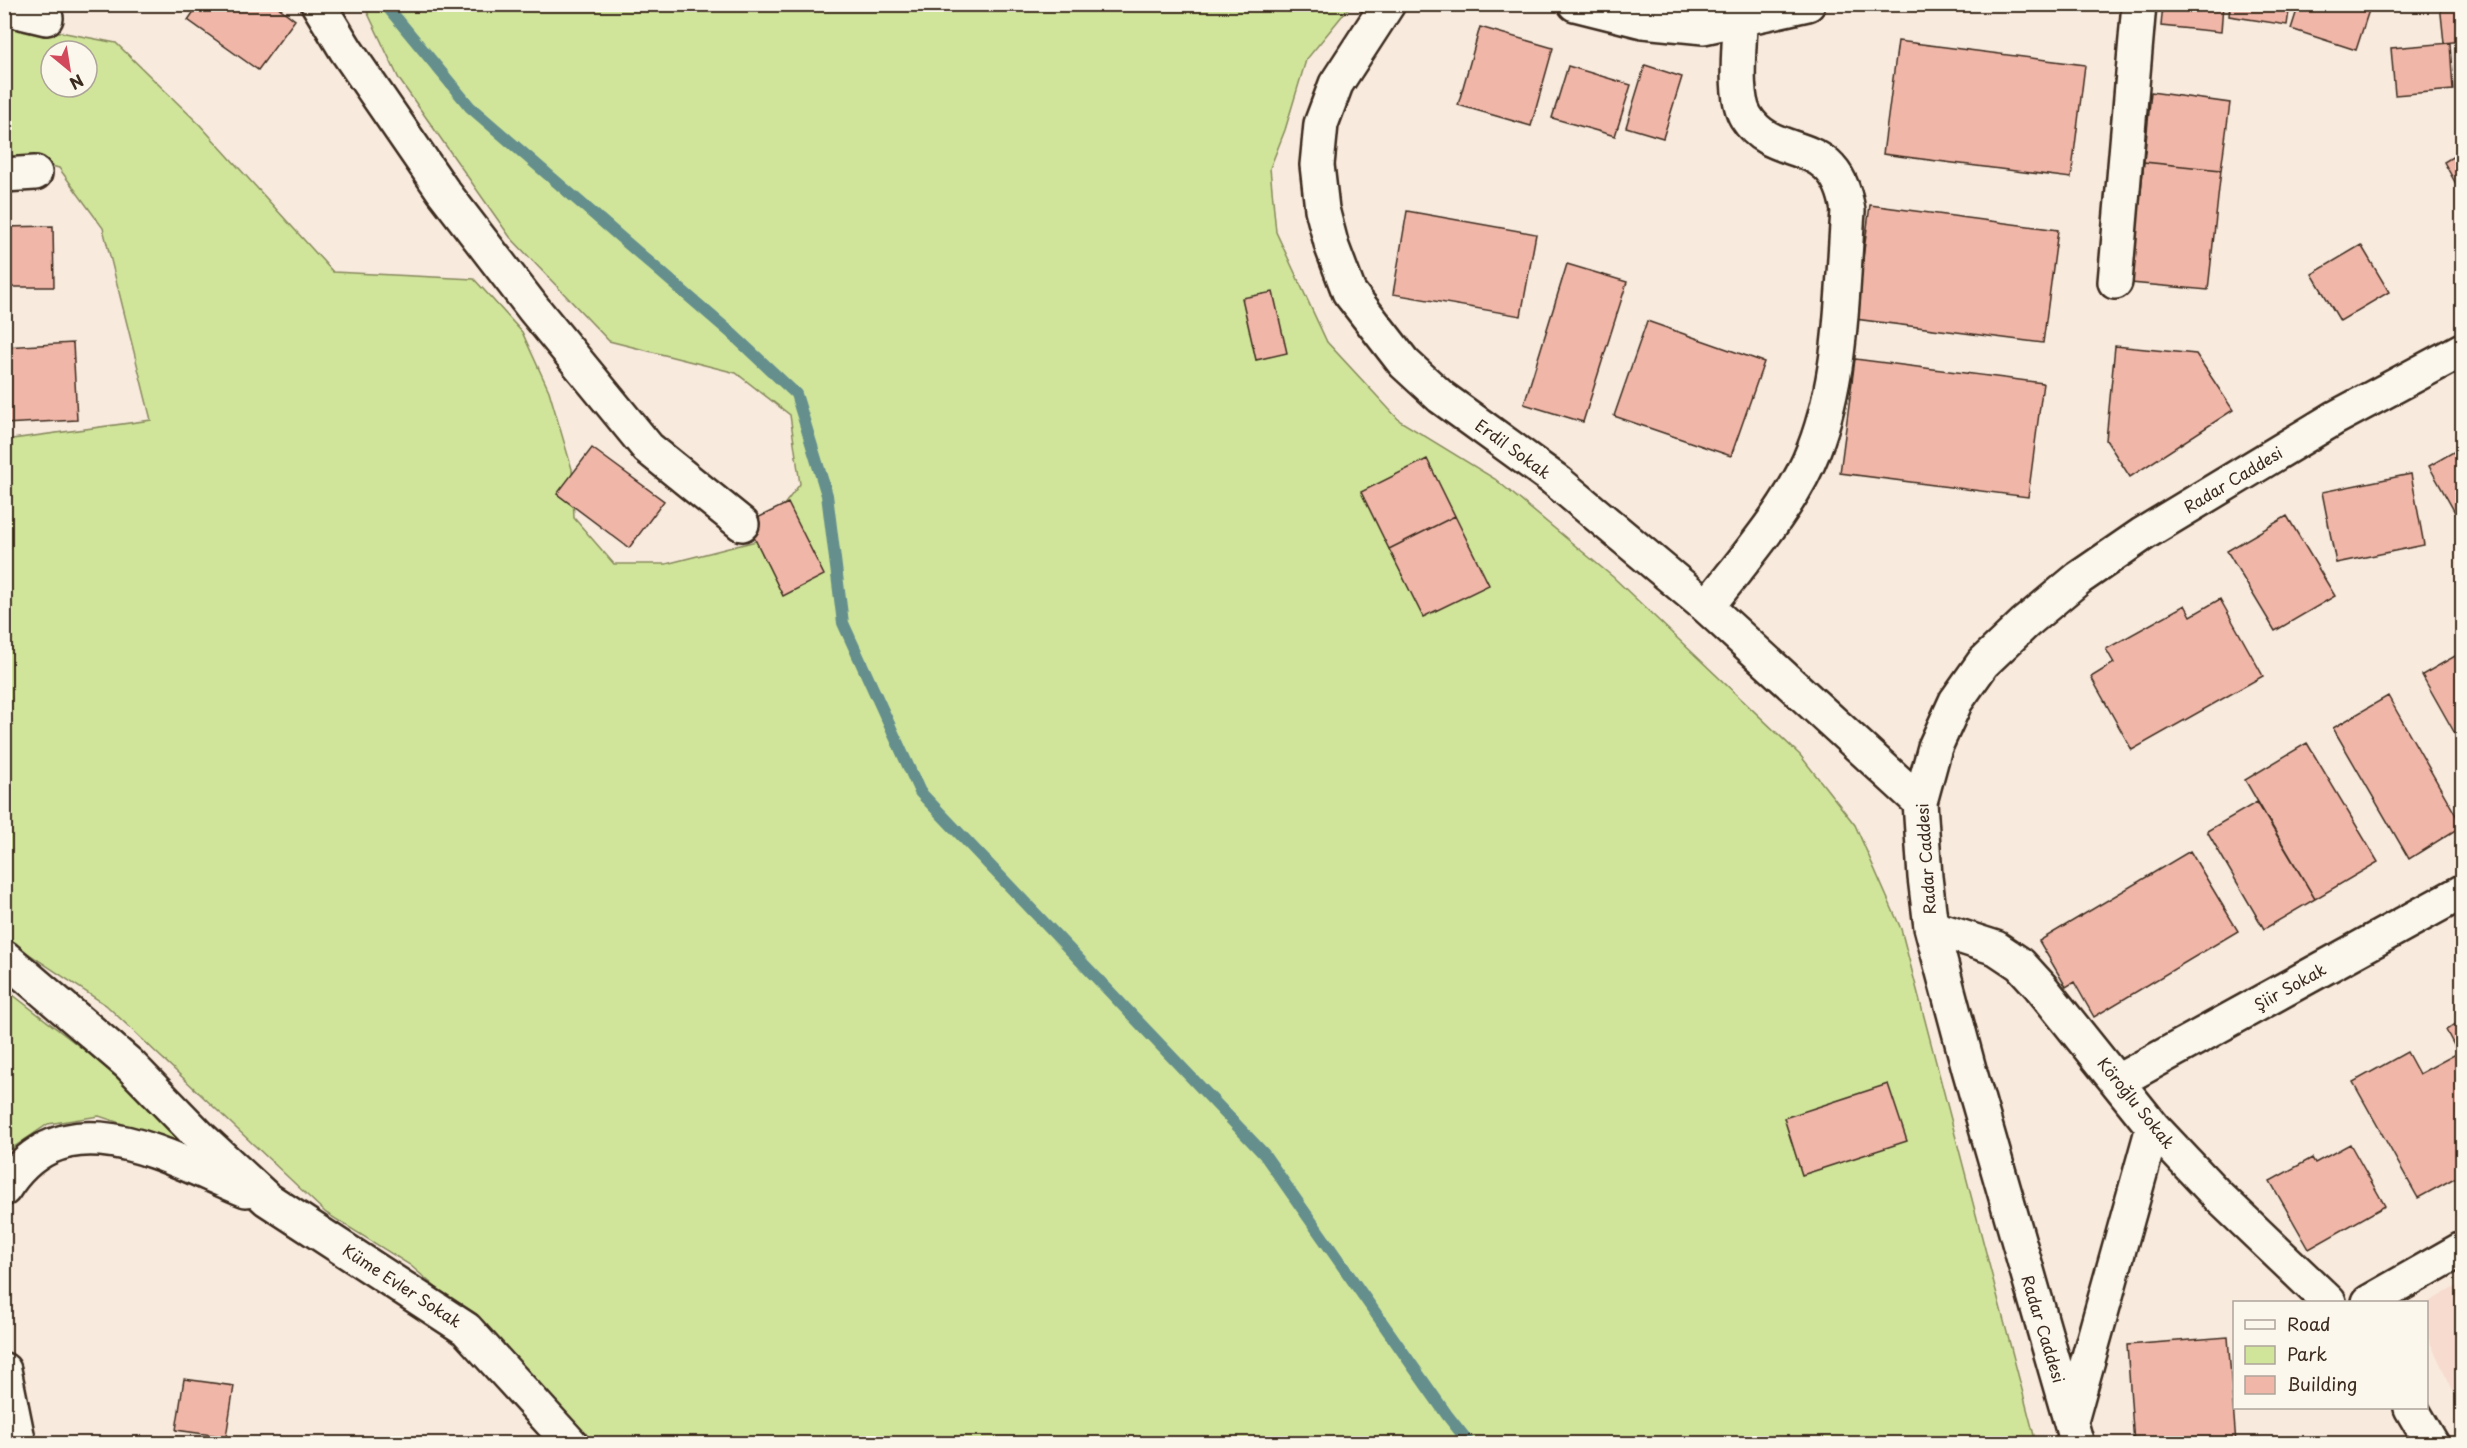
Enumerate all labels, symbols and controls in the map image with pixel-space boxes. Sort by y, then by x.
north arrow [39,39,99,99]
text: N [66,69,88,96]
street label: Erdil Sokak [1471,413,1556,484]
street label: Radar Caddesi [2178,440,2287,518]
street label: Radar Caddesi [1909,803,1941,916]
street label: Şiir Sokak [2249,956,2330,1016]
street label: Köroğlu Sokak [2092,1052,2181,1153]
street label: Küme Evler Sokak [338,1238,467,1333]
street label: Radar Caddesi [2016,1272,2072,1386]
legend [2233,1301,2428,1409]
text: Road [2287,1310,2331,1337]
text: Park [2287,1340,2327,1367]
text: Building [2287,1370,2357,1397]

